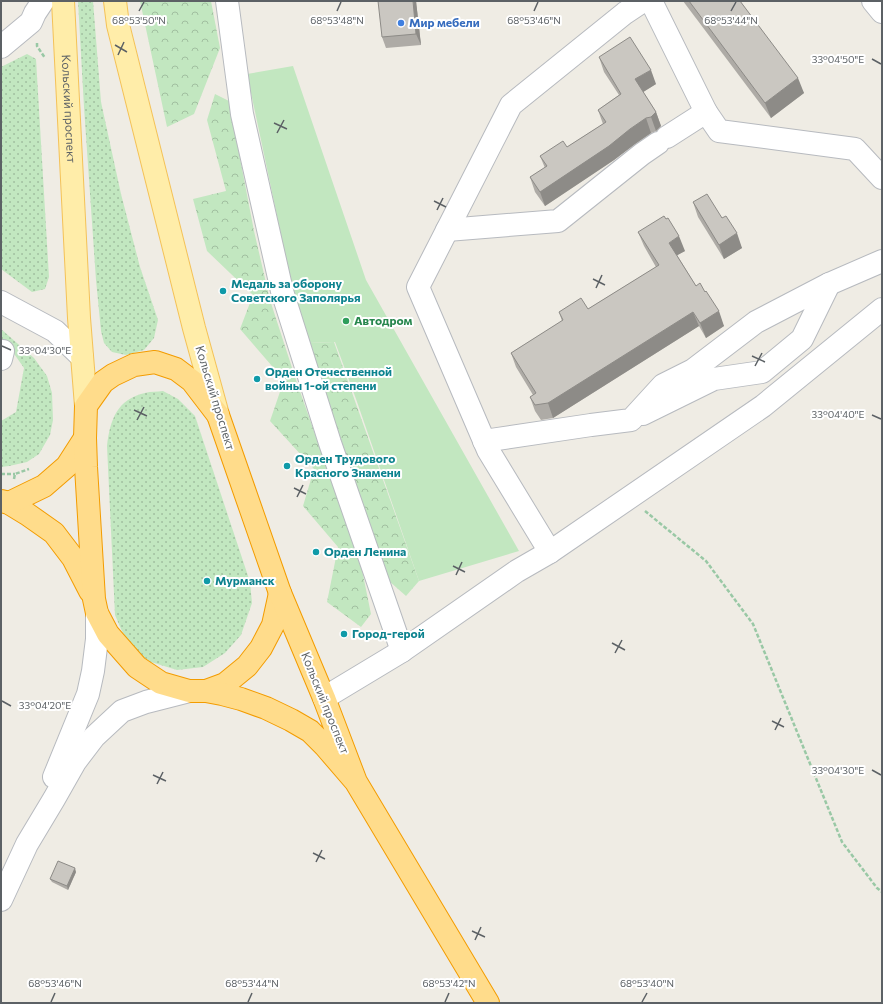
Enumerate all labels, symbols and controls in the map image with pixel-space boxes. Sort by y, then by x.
text: 68°53'50"N [112,14,166,26]
text: 68°53'48"N [310,14,364,26]
text: 68°53'46"N [507,14,561,26]
text: 68°53'44"N [704,14,758,26]
place label: Мир мебели [409,15,480,29]
marker: Мир мебели [396,18,406,28]
text: 33°04'50"E [812,53,864,65]
street label: Кольский проспект [60,54,79,164]
place label: Медаль за оборону Советского Заполярья [231,276,361,304]
marker: Медаль за оборону Советского Заполярья [218,286,228,296]
place label: Автодром [354,313,413,327]
marker: Автодром [341,316,351,326]
text: 33°04'30"E [19,344,71,356]
street label: Кольский проспект [193,344,239,452]
place label: Орден Отечественной войны 1-ой степени [265,364,392,392]
marker: Орден Отечественной войны 1-ой степени [252,374,262,384]
text: 33°04'40"E [812,408,864,420]
place label: Орден Трудового Красного Знамени [295,451,401,479]
marker: Орден Трудового Красного Знамени [282,461,292,471]
place label: Орден Ленина [324,544,406,558]
marker: Орден Ленина [311,547,321,557]
place label: Мурманск [215,573,275,587]
marker: Мурманск [202,576,212,586]
place label: Город-герой [352,626,425,640]
marker: Город-герой [339,629,349,639]
street label: Кольский проспект [299,650,353,756]
text: 33°04'20"E [19,699,71,711]
text: 33°04'30"E [812,764,864,776]
text: 68°53'46"N [28,977,82,989]
text: 68°53'44"N [225,977,279,989]
text: 68°53'42"N [423,977,475,989]
text: 68°53'40"N [620,977,674,989]

